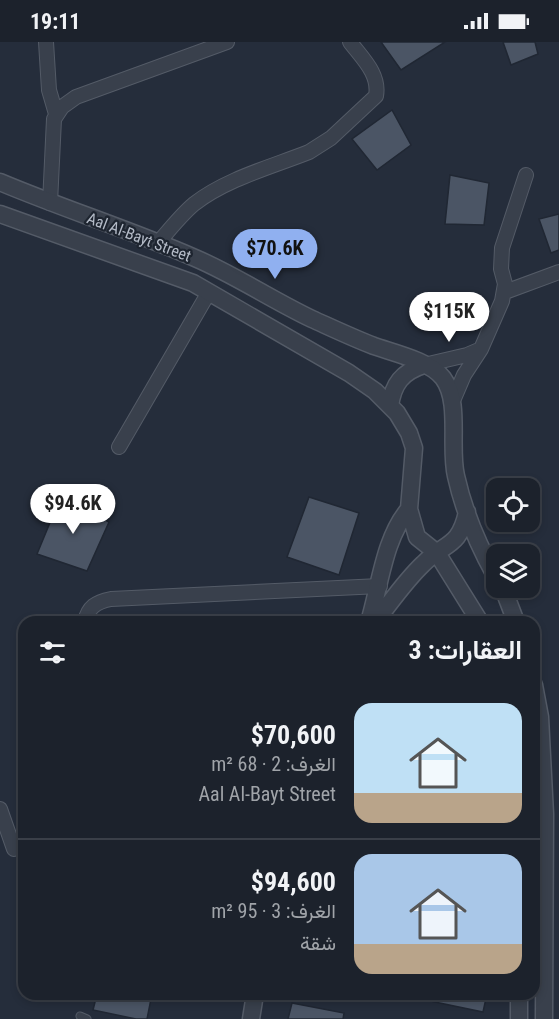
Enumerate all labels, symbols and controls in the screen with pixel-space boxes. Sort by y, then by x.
text: 19:11 [30,9,81,34]
street label: Aal Al-Bayt Street [84,208,194,266]
pin: $70.6K [226,229,324,280]
text: $70.6K [246,236,304,260]
pin: $115K [407,292,491,343]
text: $115K [423,299,475,323]
map controls [486,478,540,598]
button: locate [486,478,540,532]
pin: $94.6K [24,484,122,535]
text: $94.6K [44,491,102,515]
button: layers [486,544,540,598]
text: العقارات: 3 [409,635,522,665]
icon: filters [36,636,69,669]
text: $70,600 [251,720,336,750]
icon: home [402,727,474,799]
text: الغرف: 2 · 68 m² [211,752,336,776]
text: Aal Al-Bayt Street [199,782,336,806]
text: $94,600 [251,867,336,897]
icon: home [402,878,474,950]
text: الغرف: 3 · 95 m² [211,899,336,923]
text: شقة [300,931,336,955]

